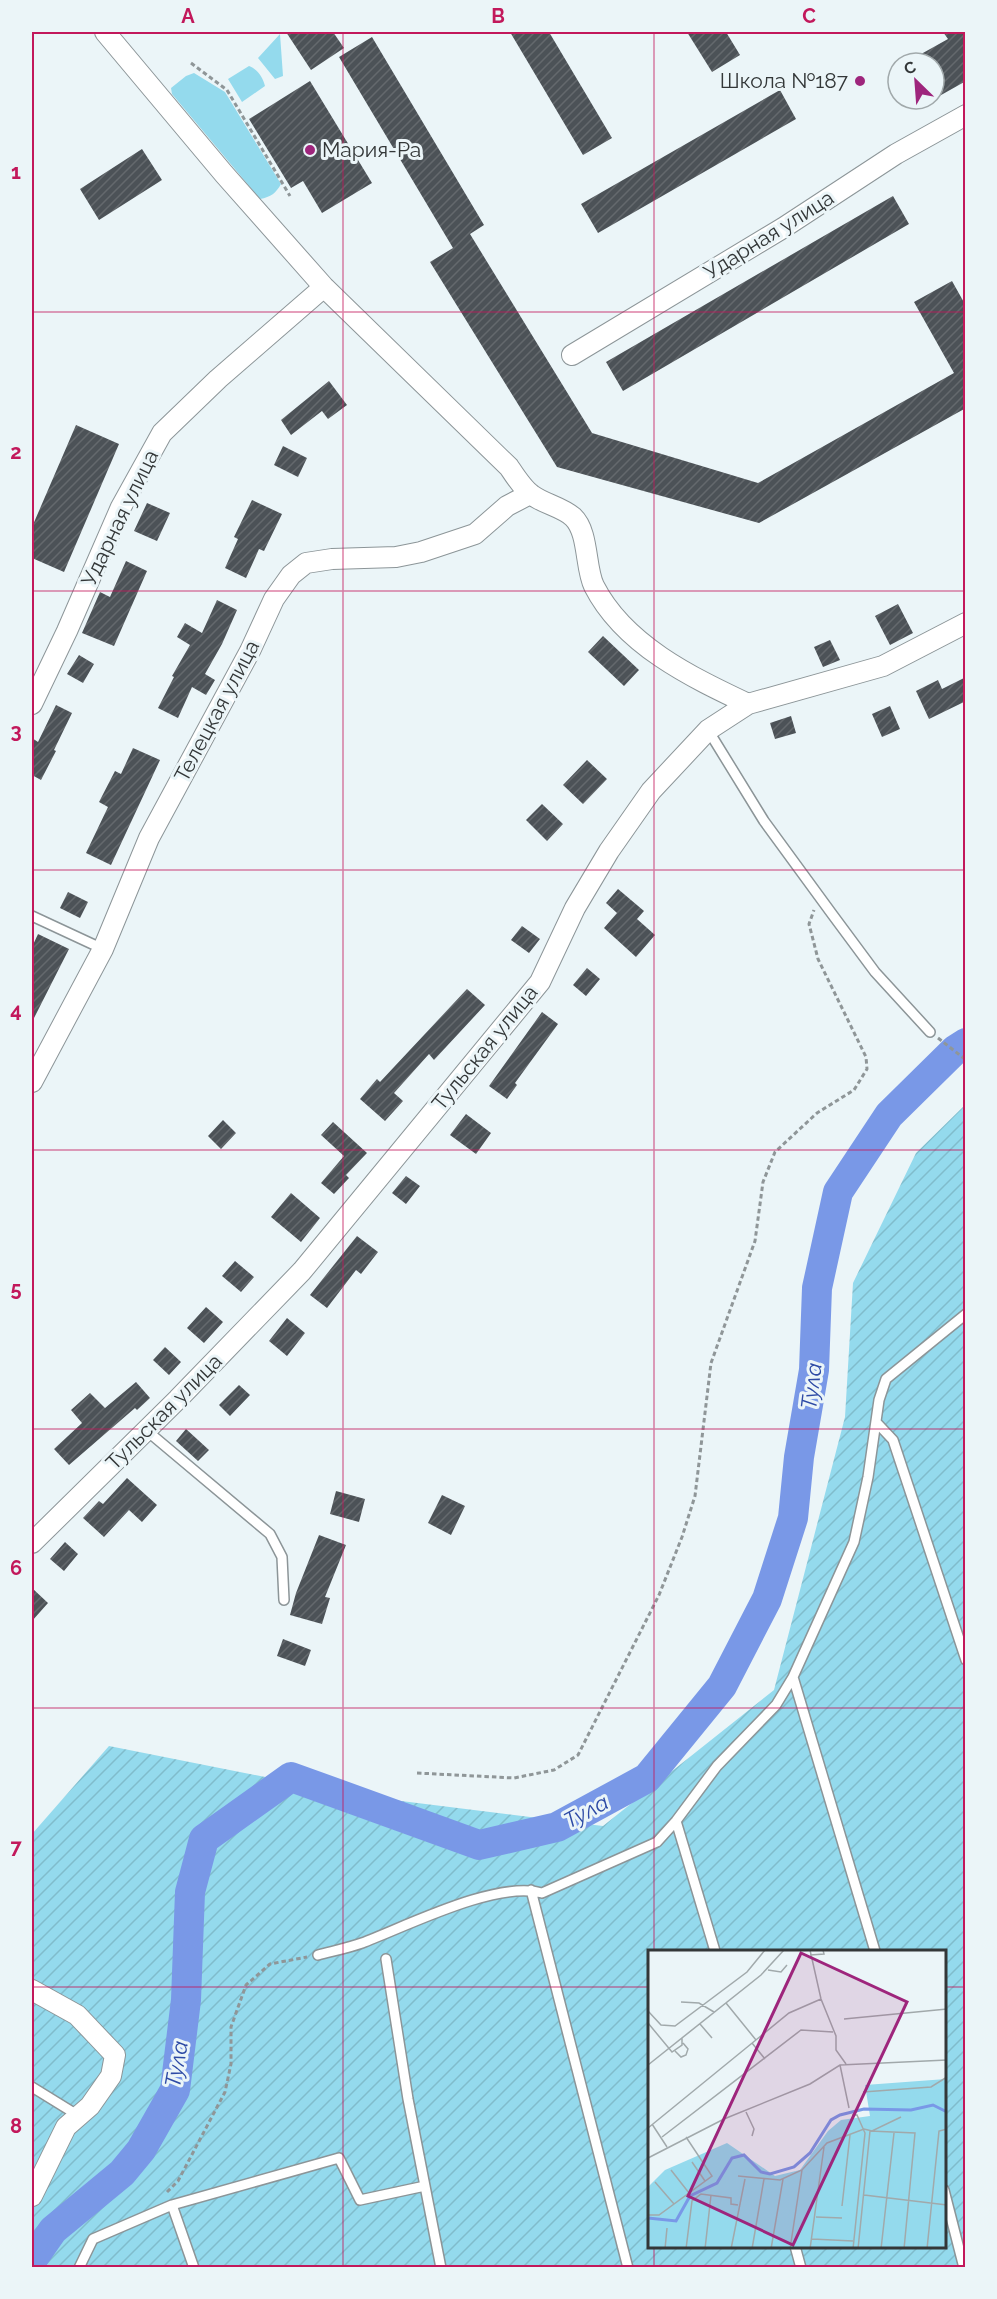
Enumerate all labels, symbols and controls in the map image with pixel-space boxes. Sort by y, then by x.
text: A [181,4,195,28]
text: B [491,4,505,28]
text: C [802,4,816,28]
north arrow [886,51,946,111]
text: С [901,57,919,79]
place label: Школа №187 [720,68,849,93]
marker: Школа №187 [853,74,867,88]
place label: Мария-Ра [322,137,421,162]
marker: Мария-Ра [303,143,317,157]
text: 1 [11,160,21,184]
street label: Ударная улица [699,185,838,284]
text: 2 [10,440,22,464]
street label: Ударная улица [76,446,163,590]
street label: Телецкая улица [169,636,264,786]
text: 3 [10,719,22,743]
street label: Тульская улица [427,980,543,1115]
text: 4 [10,998,22,1022]
text: 5 [10,1277,22,1301]
street label: Тульская улица [100,1348,227,1475]
water label: Тула [795,1361,827,1411]
text: 6 [10,1556,22,1580]
water label: Тула [559,1789,613,1833]
text: 7 [10,1835,22,1859]
inset map [648,1950,946,2248]
water label: Тула [159,2039,193,2089]
text: 8 [10,2114,22,2138]

